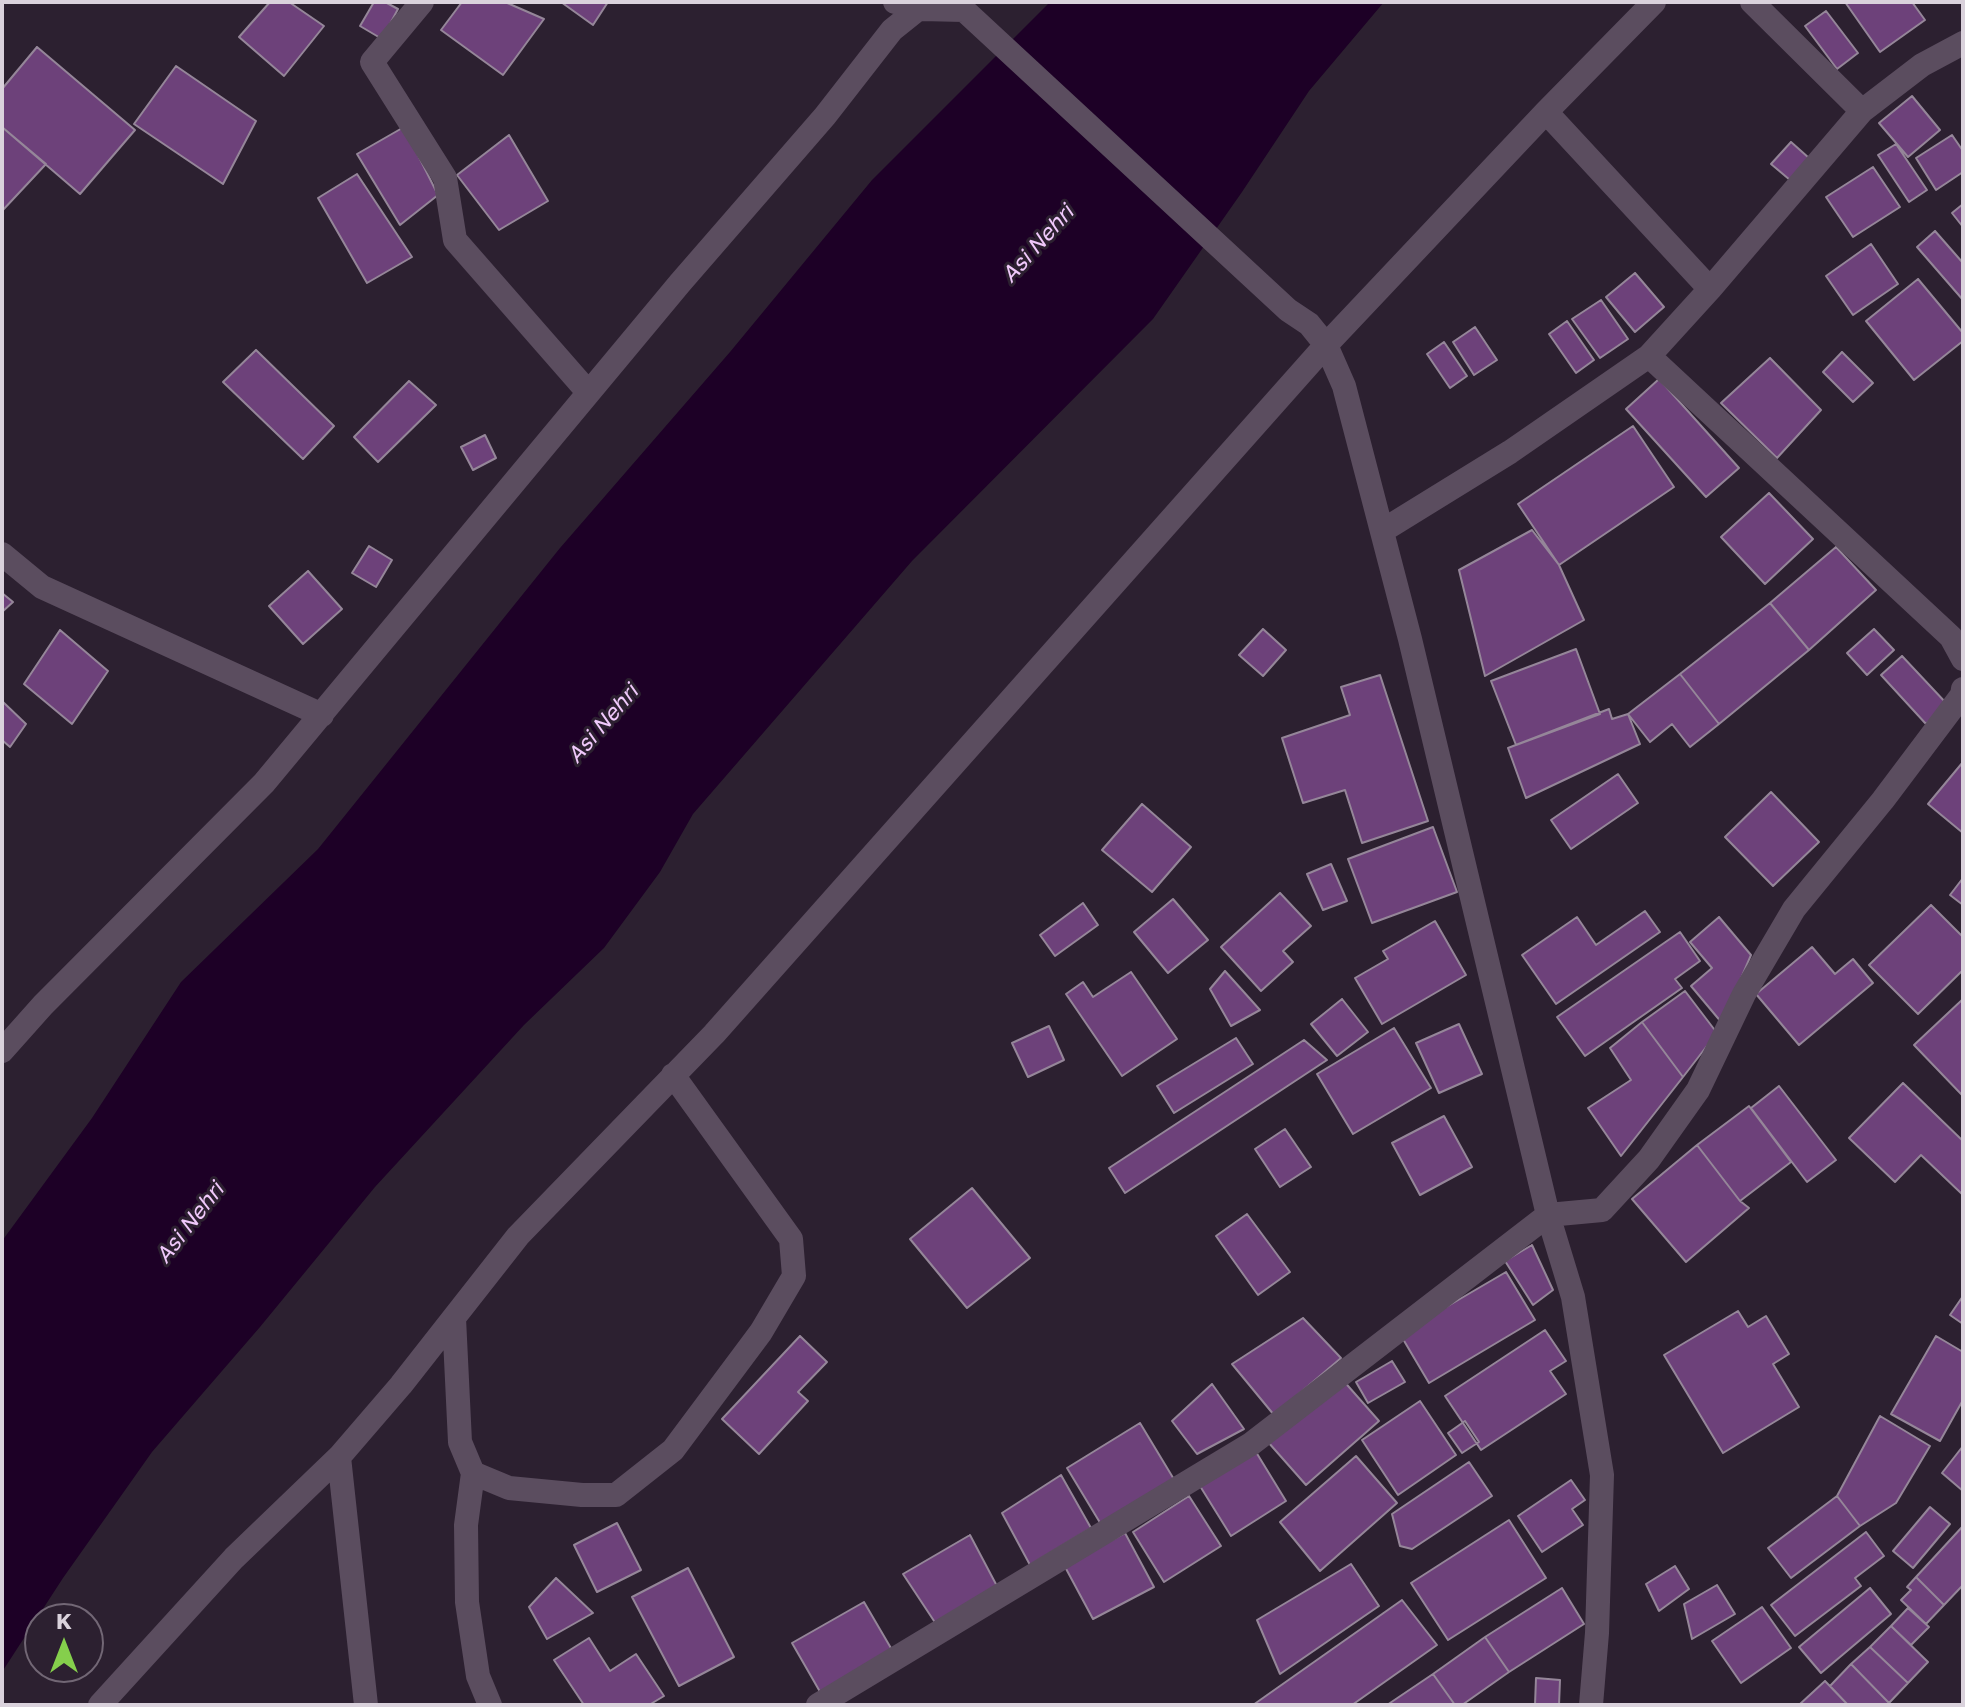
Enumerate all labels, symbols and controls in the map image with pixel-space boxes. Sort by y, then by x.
water label: Asi Nehri [996,200,1080,288]
water label: Asi Nehri [562,679,644,769]
water label: Asi Nehri [150,1177,230,1269]
north arrow [24,1603,104,1683]
text: K [56,1607,72,1634]

